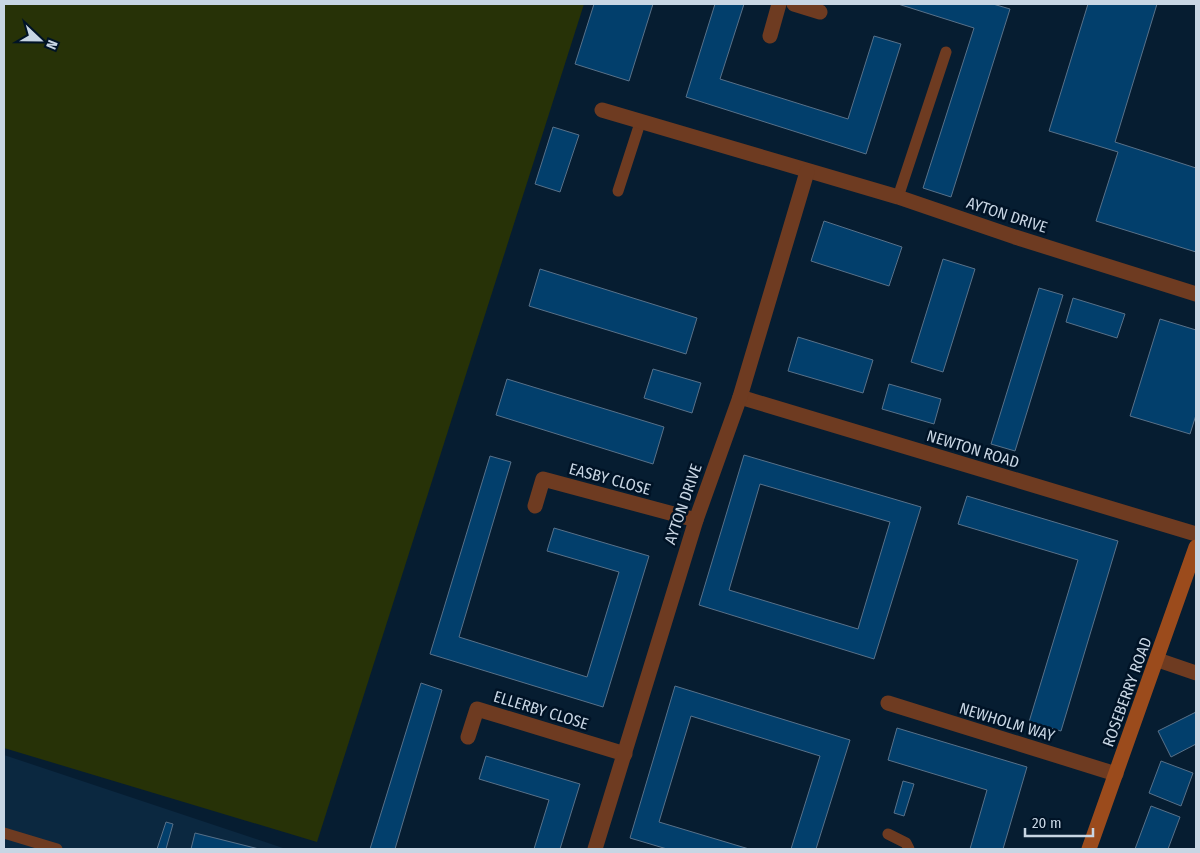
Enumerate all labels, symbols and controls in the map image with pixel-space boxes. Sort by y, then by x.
north arrow [15,15,65,65]
text: N [42,38,61,52]
street label: AYTON DRIVE [964,193,1050,237]
street label: NEWTON ROAD [924,426,1022,472]
street label: EASBY CLOSE [567,459,653,499]
street label: AYTON DRIVE [660,461,706,547]
street label: ROSEBERRY ROAD [1098,635,1156,749]
street label: ELLERBY CLOSE [491,687,591,733]
street label: NEWHOLM WAY [957,699,1057,746]
scale bar [1025,806,1092,838]
text: 20 m [1032,814,1062,832]

